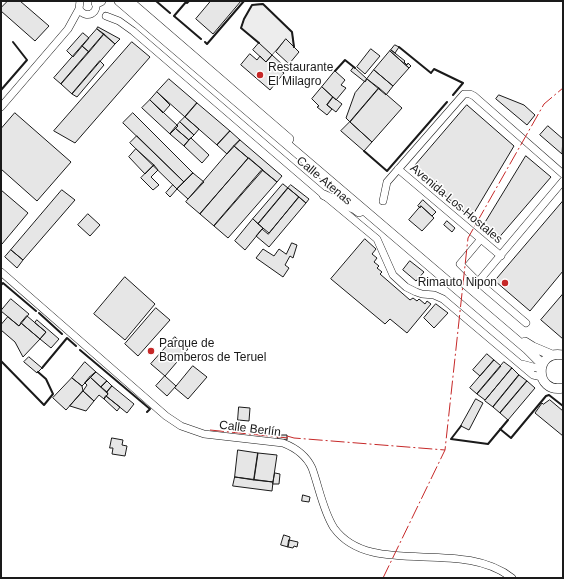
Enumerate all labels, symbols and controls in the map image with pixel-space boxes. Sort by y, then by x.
place label: Restaurante El Milagro [268,61,333,89]
marker: Restaurante El Milagro [255,70,265,80]
street label: Calle Atenas [293,154,355,208]
street label: Avenida Los Hostales [407,161,505,247]
place label: Rimauto Nipon [418,276,497,290]
marker: Rimauto Nipon [500,278,510,288]
place label: Parque de Bomberos de Teruel [159,337,266,365]
marker: Parque de Bomberos de Teruel [146,346,156,356]
street label: Calle Berlín [218,418,282,440]

